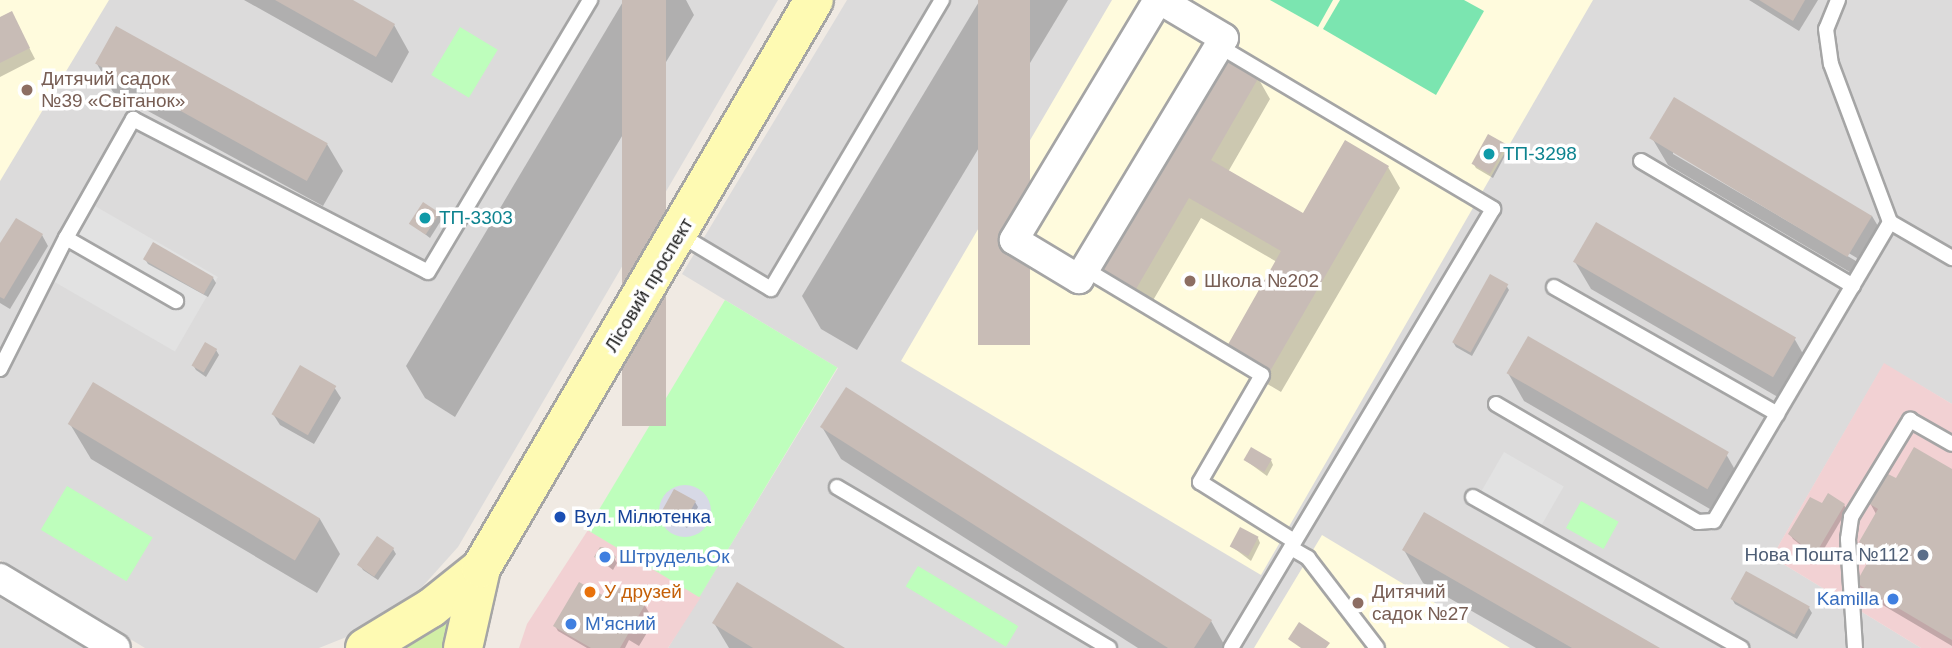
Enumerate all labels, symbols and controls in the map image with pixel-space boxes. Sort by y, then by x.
place label: Дитячий садок №39 «Світанок» [41,68,185,112]
marker: Дитячий садок №39 «Світанок» [19,82,35,98]
place label: ТП-3298 [1503,143,1577,165]
marker: ТП-3298 [1481,146,1497,162]
place label: ТП-3303 [439,207,513,229]
marker: ТП-3303 [417,210,433,226]
street label: Лісовий проспект [600,214,698,356]
place label: Школа №202 [1204,270,1319,292]
marker: Школа №202 [1182,273,1198,289]
place label: Вул. Мілютенка [574,506,711,528]
marker: Вул. Мілютенка [552,509,568,525]
place label: Нова Пошта №112 [1745,544,1909,566]
place label: ШтрудельОк [619,546,729,568]
marker: Нова Пошта №112 [1915,547,1931,563]
marker: ШтрудельОк [597,549,613,565]
place label: У друзей [604,581,682,603]
place label: Дитячий садок №27 [1372,581,1469,625]
marker: У друзей [582,584,598,600]
place label: Kamilla [1817,588,1879,610]
marker: Kamilla [1885,591,1901,607]
marker: Дитячий садок №27 [1350,595,1366,611]
place label: М'ясний [585,613,656,635]
marker: М'ясний [563,616,579,632]

